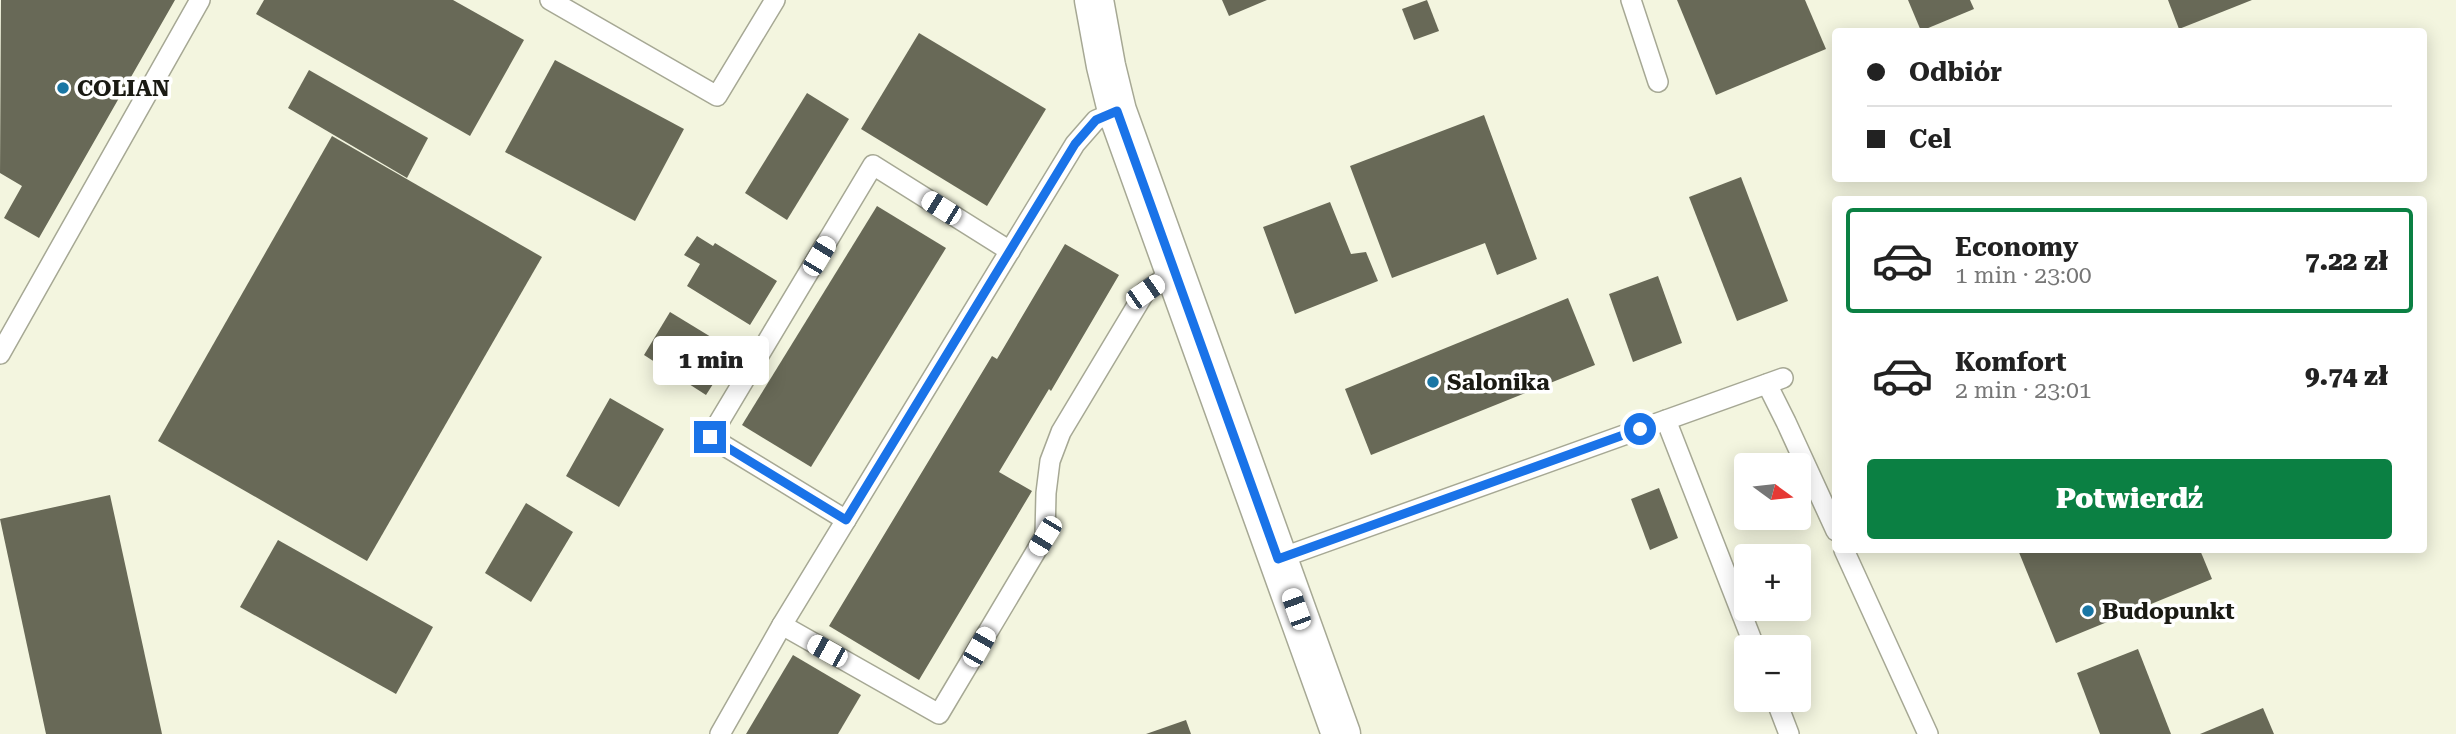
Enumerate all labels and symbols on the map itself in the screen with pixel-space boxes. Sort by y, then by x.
place label: COLIAN [77,75,170,102]
marker: COLIAN [55,80,71,96]
car [918,188,965,228]
car [800,233,839,279]
car [1122,271,1169,313]
callout: 1 min [652,336,768,384]
place label: Salonika [1447,369,1550,396]
marker: Salonika [1425,374,1441,390]
route start [1624,413,1656,445]
route end [694,421,726,453]
north arrow [1734,453,1811,530]
car [1026,513,1065,559]
car [1279,586,1314,632]
place label: Budopunkt [2102,598,2235,625]
marker: Budopunkt [2080,603,2096,619]
car [960,624,999,670]
car [804,632,851,670]

